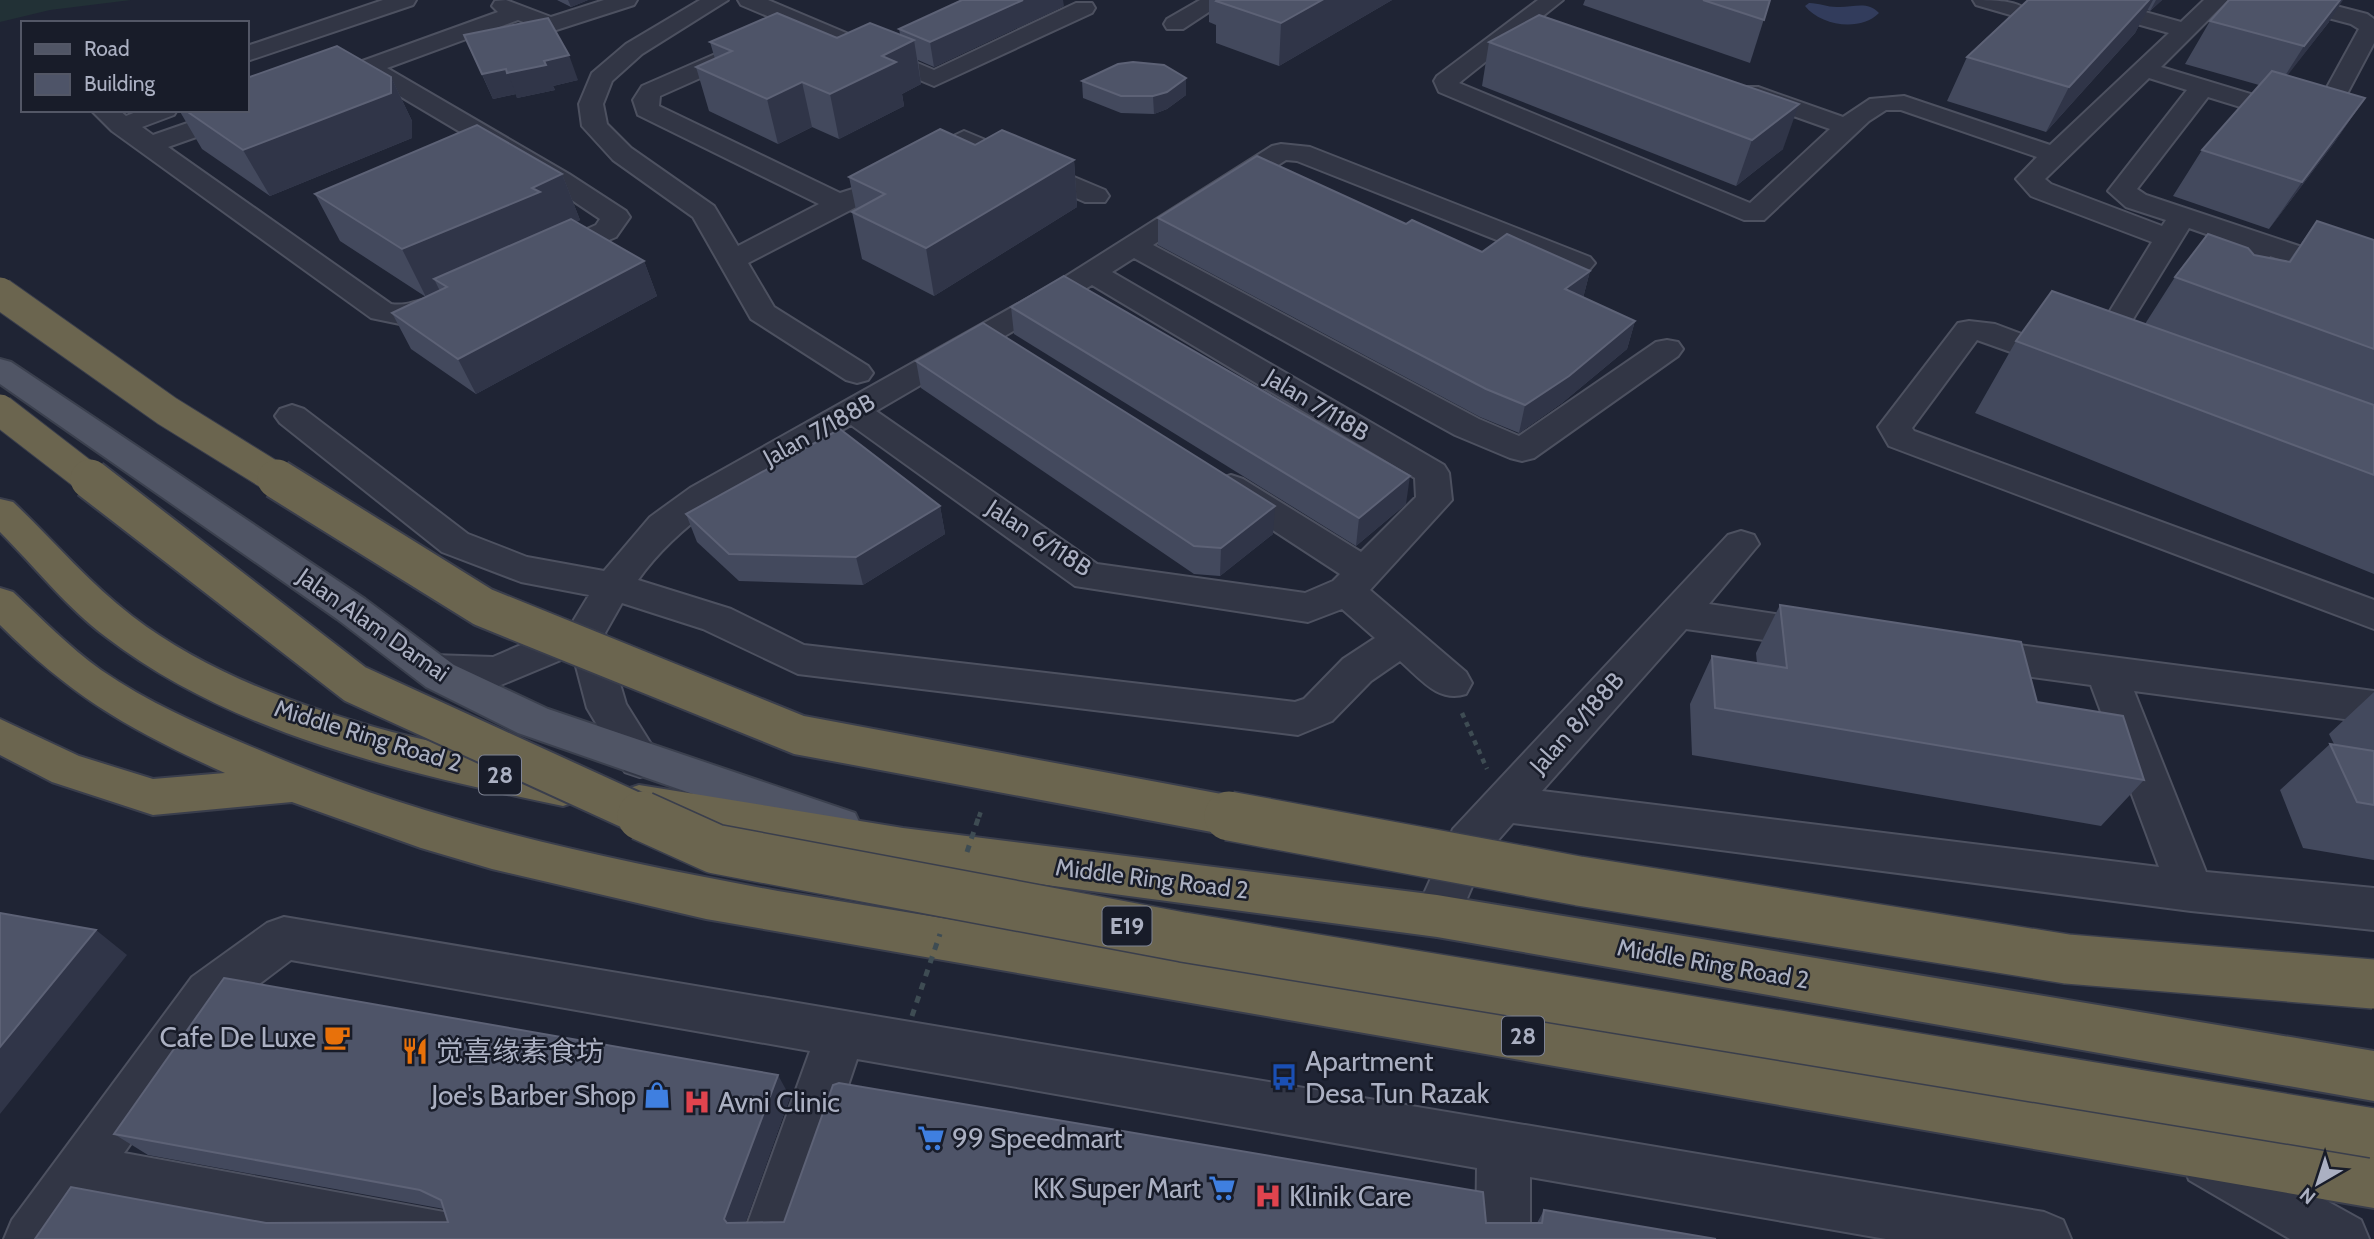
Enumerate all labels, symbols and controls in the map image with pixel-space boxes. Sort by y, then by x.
legend [21,21,248,112]
text: Road [84,36,130,61]
text: Building [84,71,156,96]
street label: Jalan 7/118B [1259,362,1375,447]
street label: Jalan 7/188B [757,387,880,473]
street label: Jalan 6/118B [981,492,1097,582]
street label: Jalan Alam Damai [291,561,455,688]
street label: Jalan 8/188B [1523,666,1630,780]
street label: Middle Ring Road 2 [271,693,465,778]
road number: 28 [479,755,521,794]
street label: Middle Ring Road 2 [1054,852,1250,905]
road number: E19 [1102,906,1152,945]
street label: Middle Ring Road 2 [1615,932,1811,995]
road number: 28 [1502,1016,1544,1056]
place label: Cafe De Luxe [159,1020,316,1054]
cafe icon: Cafe De Luxe [322,1022,352,1052]
place label: 觉喜缘素食坊 [436,1034,604,1068]
restaurant icon: 觉喜缘素食坊 [400,1036,430,1066]
place label: Apartment Desa Tun Razak [1305,1044,1490,1110]
bus stop icon: Apartment Desa Tun Razak [1269,1062,1299,1092]
place label: Joe's Barber Shop [430,1078,636,1112]
shop icon: Joe's Barber Shop [642,1080,672,1110]
place label: Avni Clinic [718,1085,840,1119]
hospital icon: Avni Clinic [682,1087,712,1117]
place label: 99 Speedmart [952,1121,1122,1155]
supermarket icon: 99 Speedmart [916,1123,946,1153]
north arrow [2283,1148,2353,1218]
place label: KK Super Mart [1033,1171,1201,1205]
supermarket icon: KK Super Mart [1207,1173,1237,1203]
place label: Klinik Care [1289,1179,1411,1213]
hospital icon: Klinik Care [1253,1181,1283,1211]
text: N [2295,1183,2320,1209]

